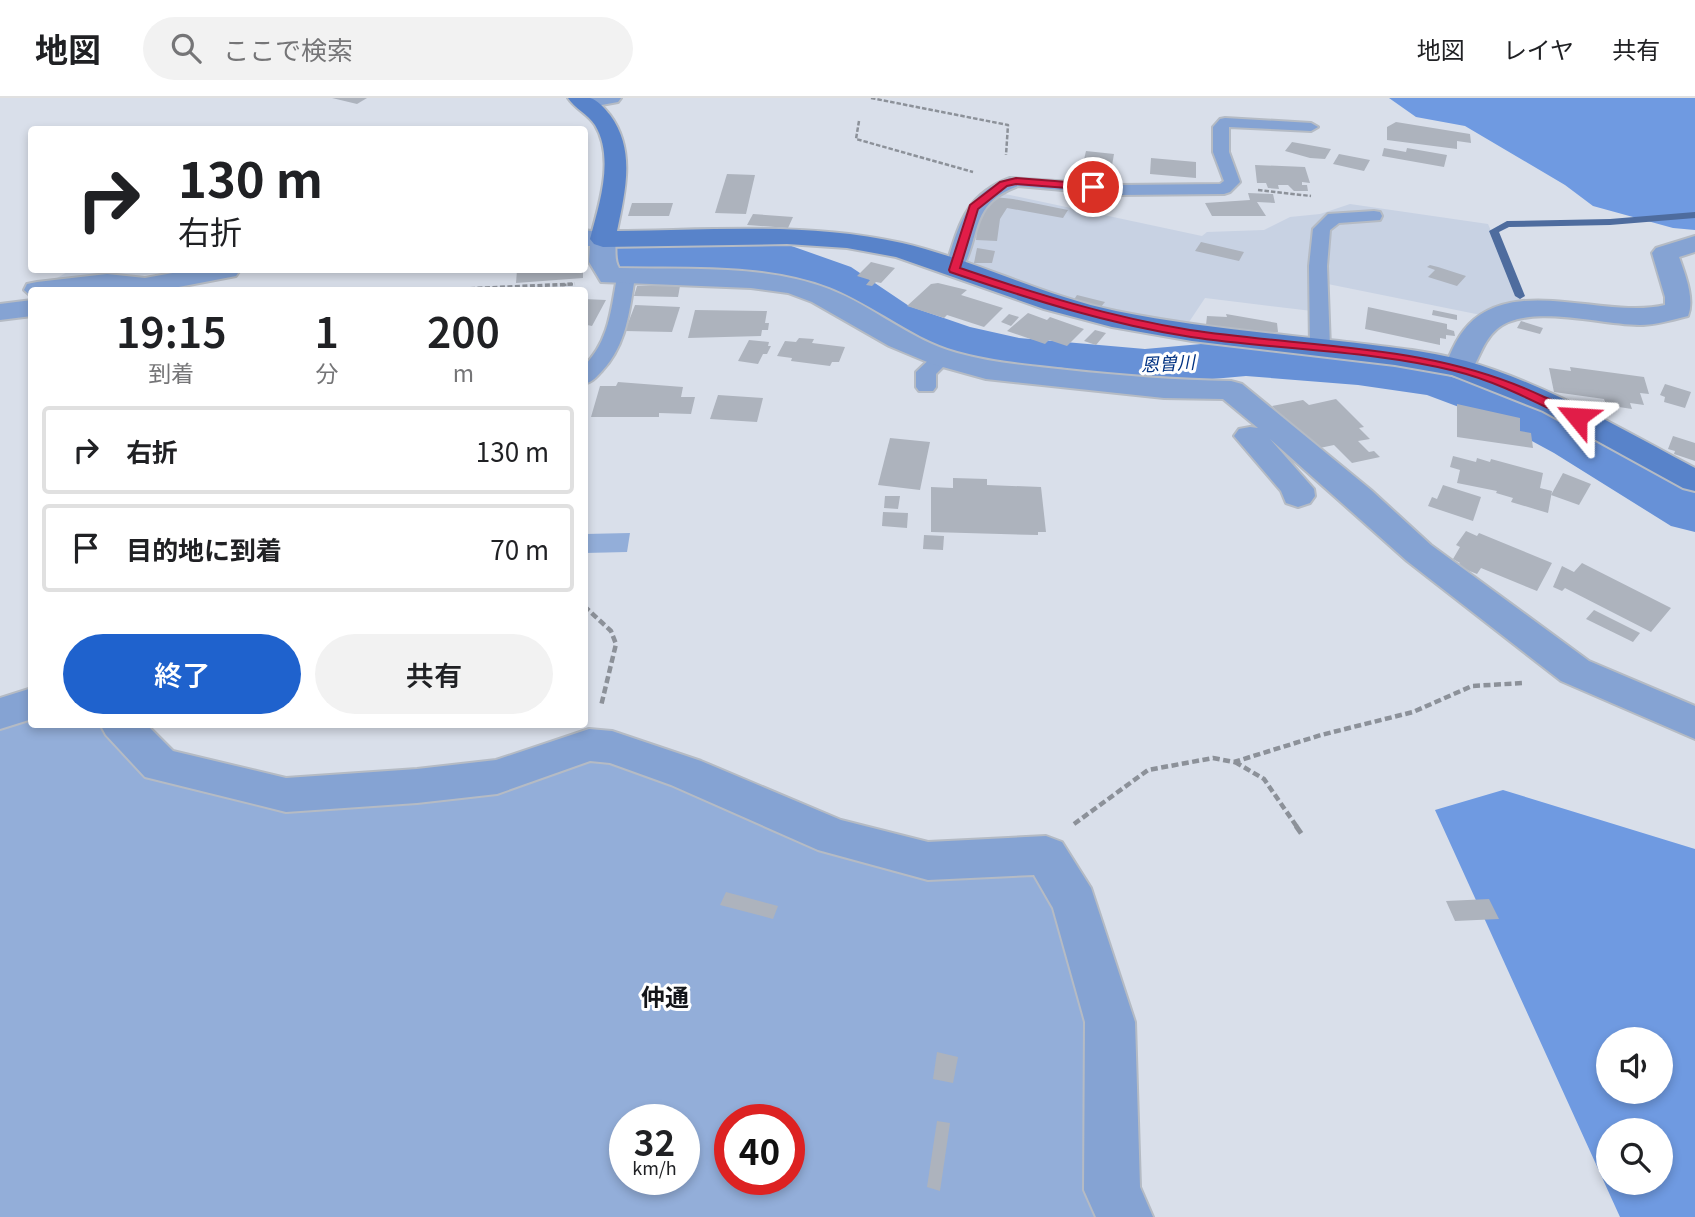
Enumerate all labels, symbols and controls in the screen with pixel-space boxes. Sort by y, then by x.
search box [143,17,633,80]
text: 地図 [35,24,101,72]
icon: search [167,29,205,67]
text: ここで検索 [223,30,353,67]
text: 地図 [1417,31,1465,66]
text: レイヤ [1503,31,1574,66]
text: 共有 [1612,31,1660,66]
text: 130 m [178,141,323,212]
icon: right [63,154,154,245]
pin [1063,157,1123,217]
icon: arrive [1074,168,1112,206]
text: 右折 [178,207,242,253]
text: 19:15 [116,299,227,360]
text: 1 [315,299,339,360]
text: 200 [427,299,500,360]
water label: 恩曽川 [1140,348,1198,376]
text: 到着 [148,355,194,389]
text: 分 [315,355,338,389]
text: m [453,355,474,389]
position arrow [1540,380,1614,454]
icon: right [67,431,105,469]
text: 右折 [126,432,178,469]
text: 130 m [476,432,549,469]
icon: arrive [67,529,105,567]
text: 目的地に到着 [126,530,282,567]
text: 70 m [490,530,549,567]
button: 終了 [63,634,301,714]
button: 共有 [315,634,553,714]
district label: 仲通 [641,978,689,1013]
map controls [1596,1027,1673,1195]
button: sound [1596,1027,1673,1104]
speed limit sign: 40 [714,1104,805,1195]
text: 32 [634,1115,675,1166]
button: search [1596,1118,1673,1195]
text: km/h [632,1154,677,1180]

